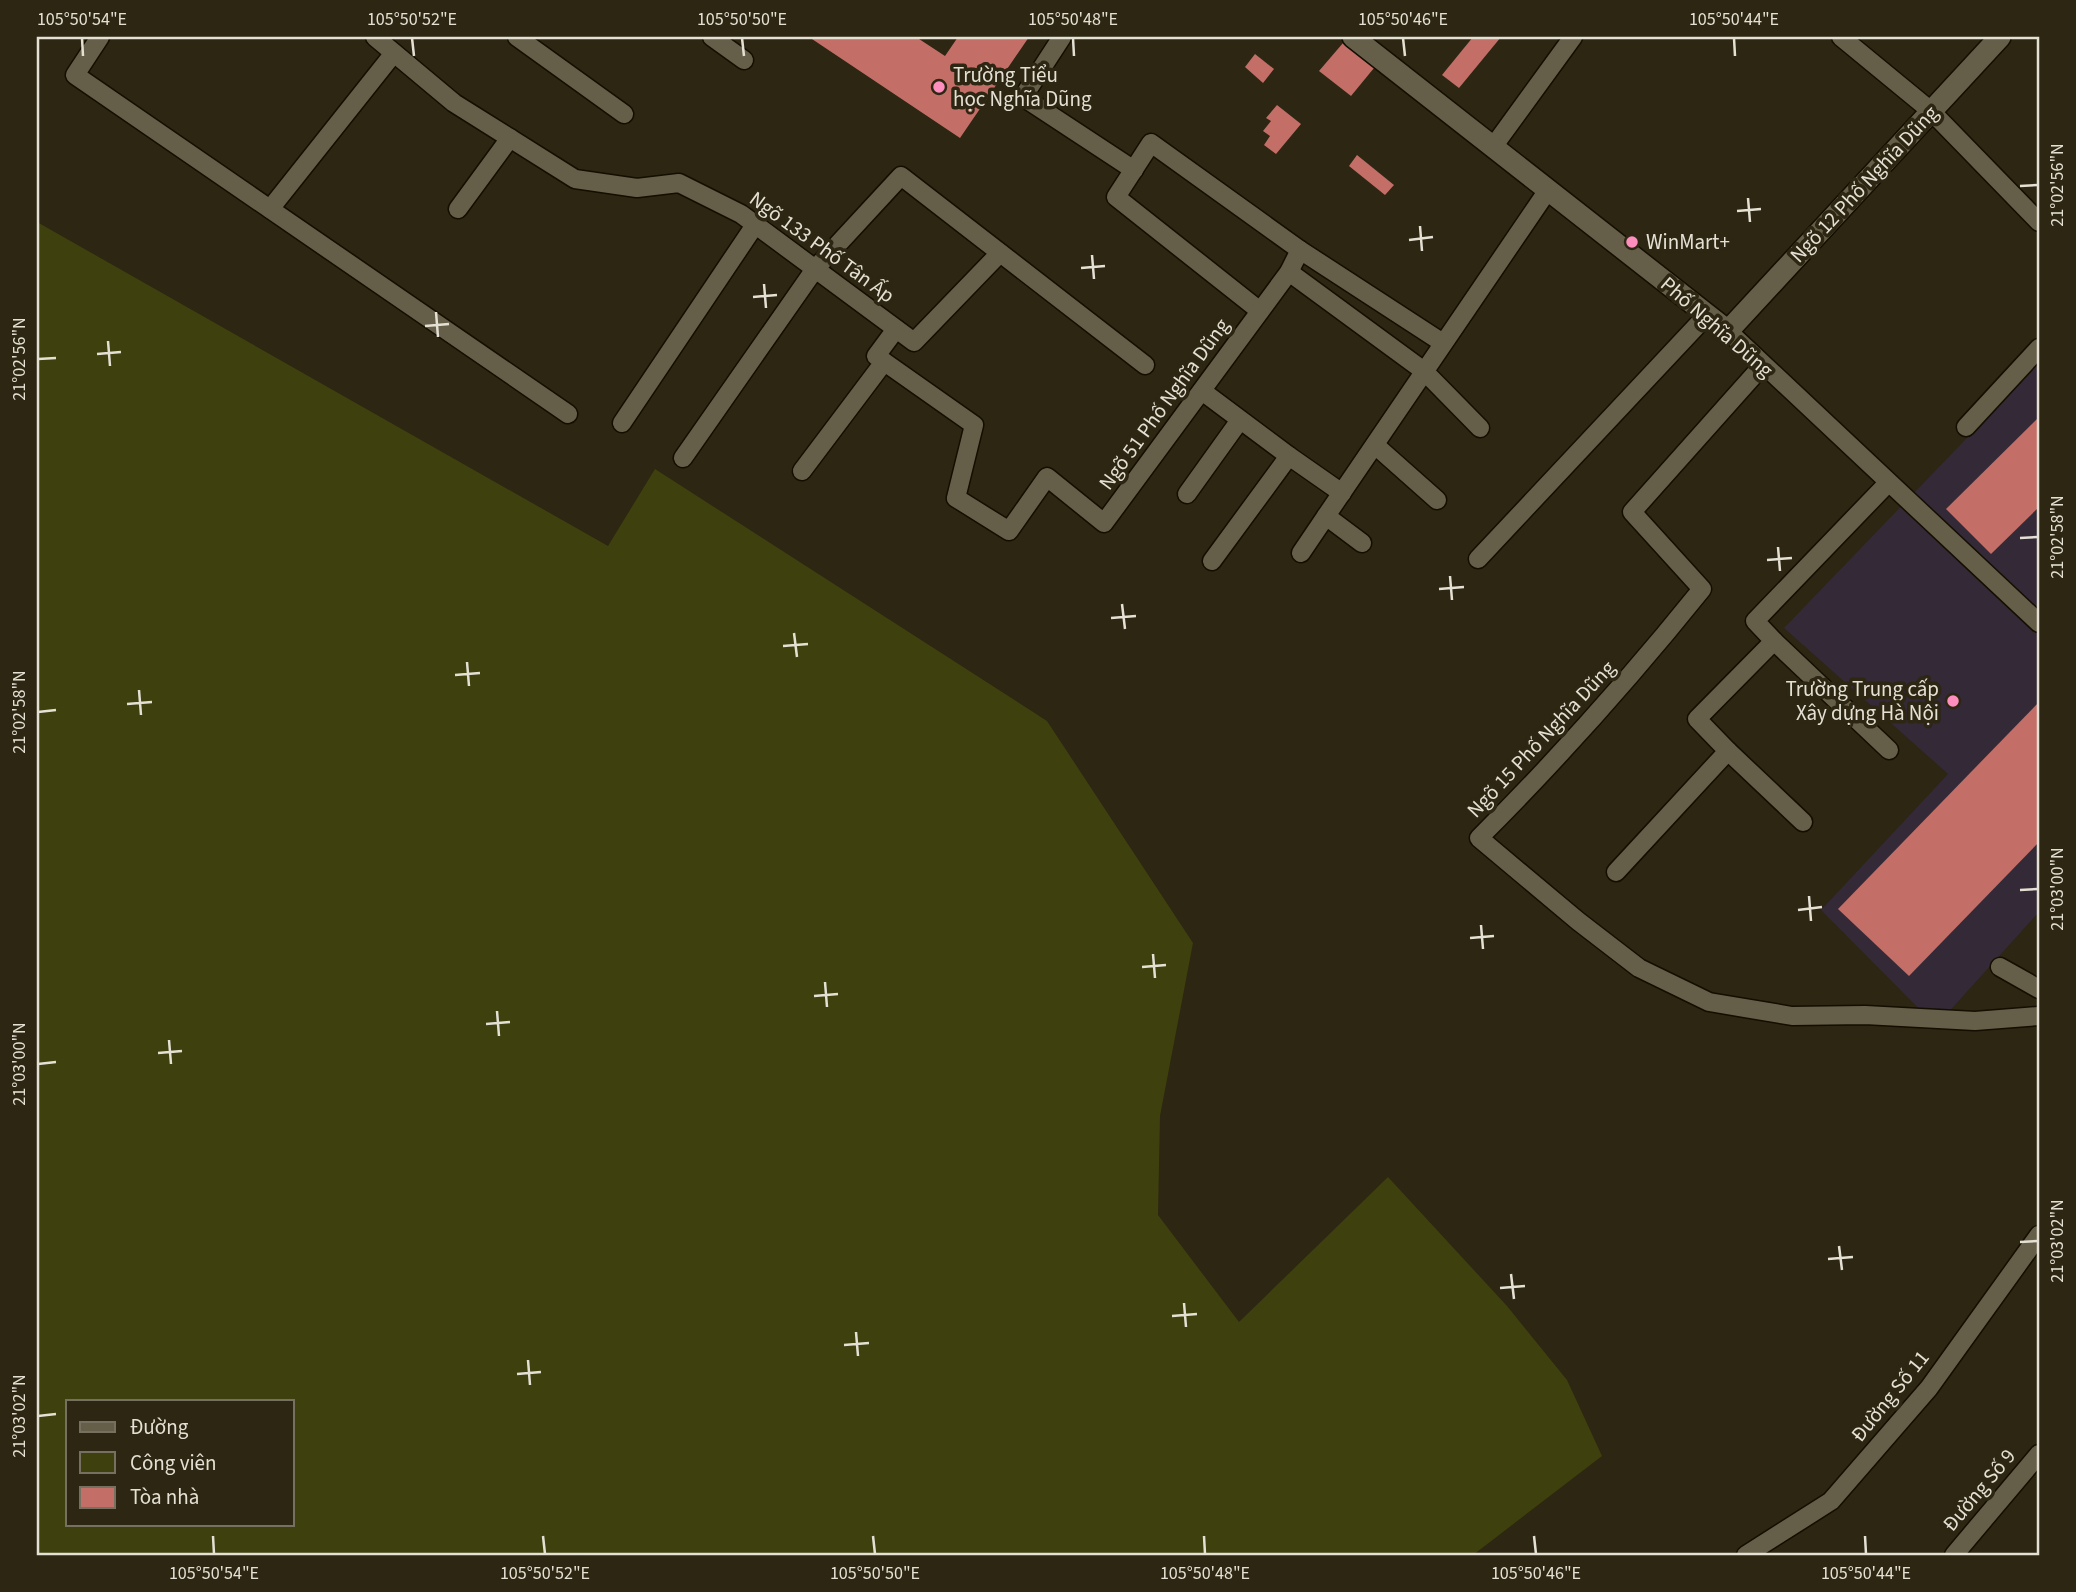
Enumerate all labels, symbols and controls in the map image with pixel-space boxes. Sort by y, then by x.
text: 105°50'54"E [37,7,127,32]
text: 105°50'52"E [367,7,457,32]
text: 105°50'50"E [697,7,787,32]
text: 105°50'48"E [1028,7,1118,32]
text: 105°50'46"E [1358,7,1448,32]
text: 105°50'44"E [1689,7,1779,32]
place label: Trường Tiểu học Nghĩa Dũng [953,60,1092,114]
marker: Trường Tiểu học Nghĩa Dũng [931,79,947,95]
street label: Ngõ 12 Phố Nghĩa Dũng [1783,98,1945,269]
text: 21°02'56"N [2045,143,2070,227]
street label: Ngõ 133 Phố Tân Ấp [743,184,901,310]
place label: WinMart+ [1646,227,1730,257]
marker: WinMart+ [1624,234,1640,250]
street label: Phố Nghĩa Dũng [1654,269,1780,385]
street label: Ngõ 51 Phố Nghĩa Dũng [1092,312,1237,496]
text: 21°02'56"N [7,317,32,401]
text: 21°02'58"N [2045,495,2070,579]
street label: Ngõ 15 Phố Nghĩa Dũng [1460,653,1622,824]
text: 21°02'58"N [7,670,32,754]
place label: Trường Trung cấp Xây dựng Hà Nội [1785,674,1939,728]
marker: Trường Trung cấp Xây dựng Hà Nội [1945,693,1961,709]
text: 21°03'00"N [2045,847,2070,931]
text: 21°03'00"N [7,1022,32,1106]
text: 21°03'02"N [2045,1199,2070,1283]
street label: Đường Số 11 [1844,1344,1936,1448]
text: 21°03'02"N [7,1374,32,1458]
legend [66,1400,294,1526]
text: Đường [130,1412,189,1442]
street label: Đường Số 9 [1935,1442,2023,1538]
text: Công viên [130,1448,217,1478]
text: Tòa nhà [130,1482,199,1512]
text: 105°50'54"E [169,1561,259,1586]
text: 105°50'52"E [500,1561,590,1586]
text: 105°50'50"E [830,1561,920,1586]
text: 105°50'48"E [1160,1561,1250,1586]
text: 105°50'46"E [1491,1561,1581,1586]
text: 105°50'44"E [1821,1561,1911,1586]

